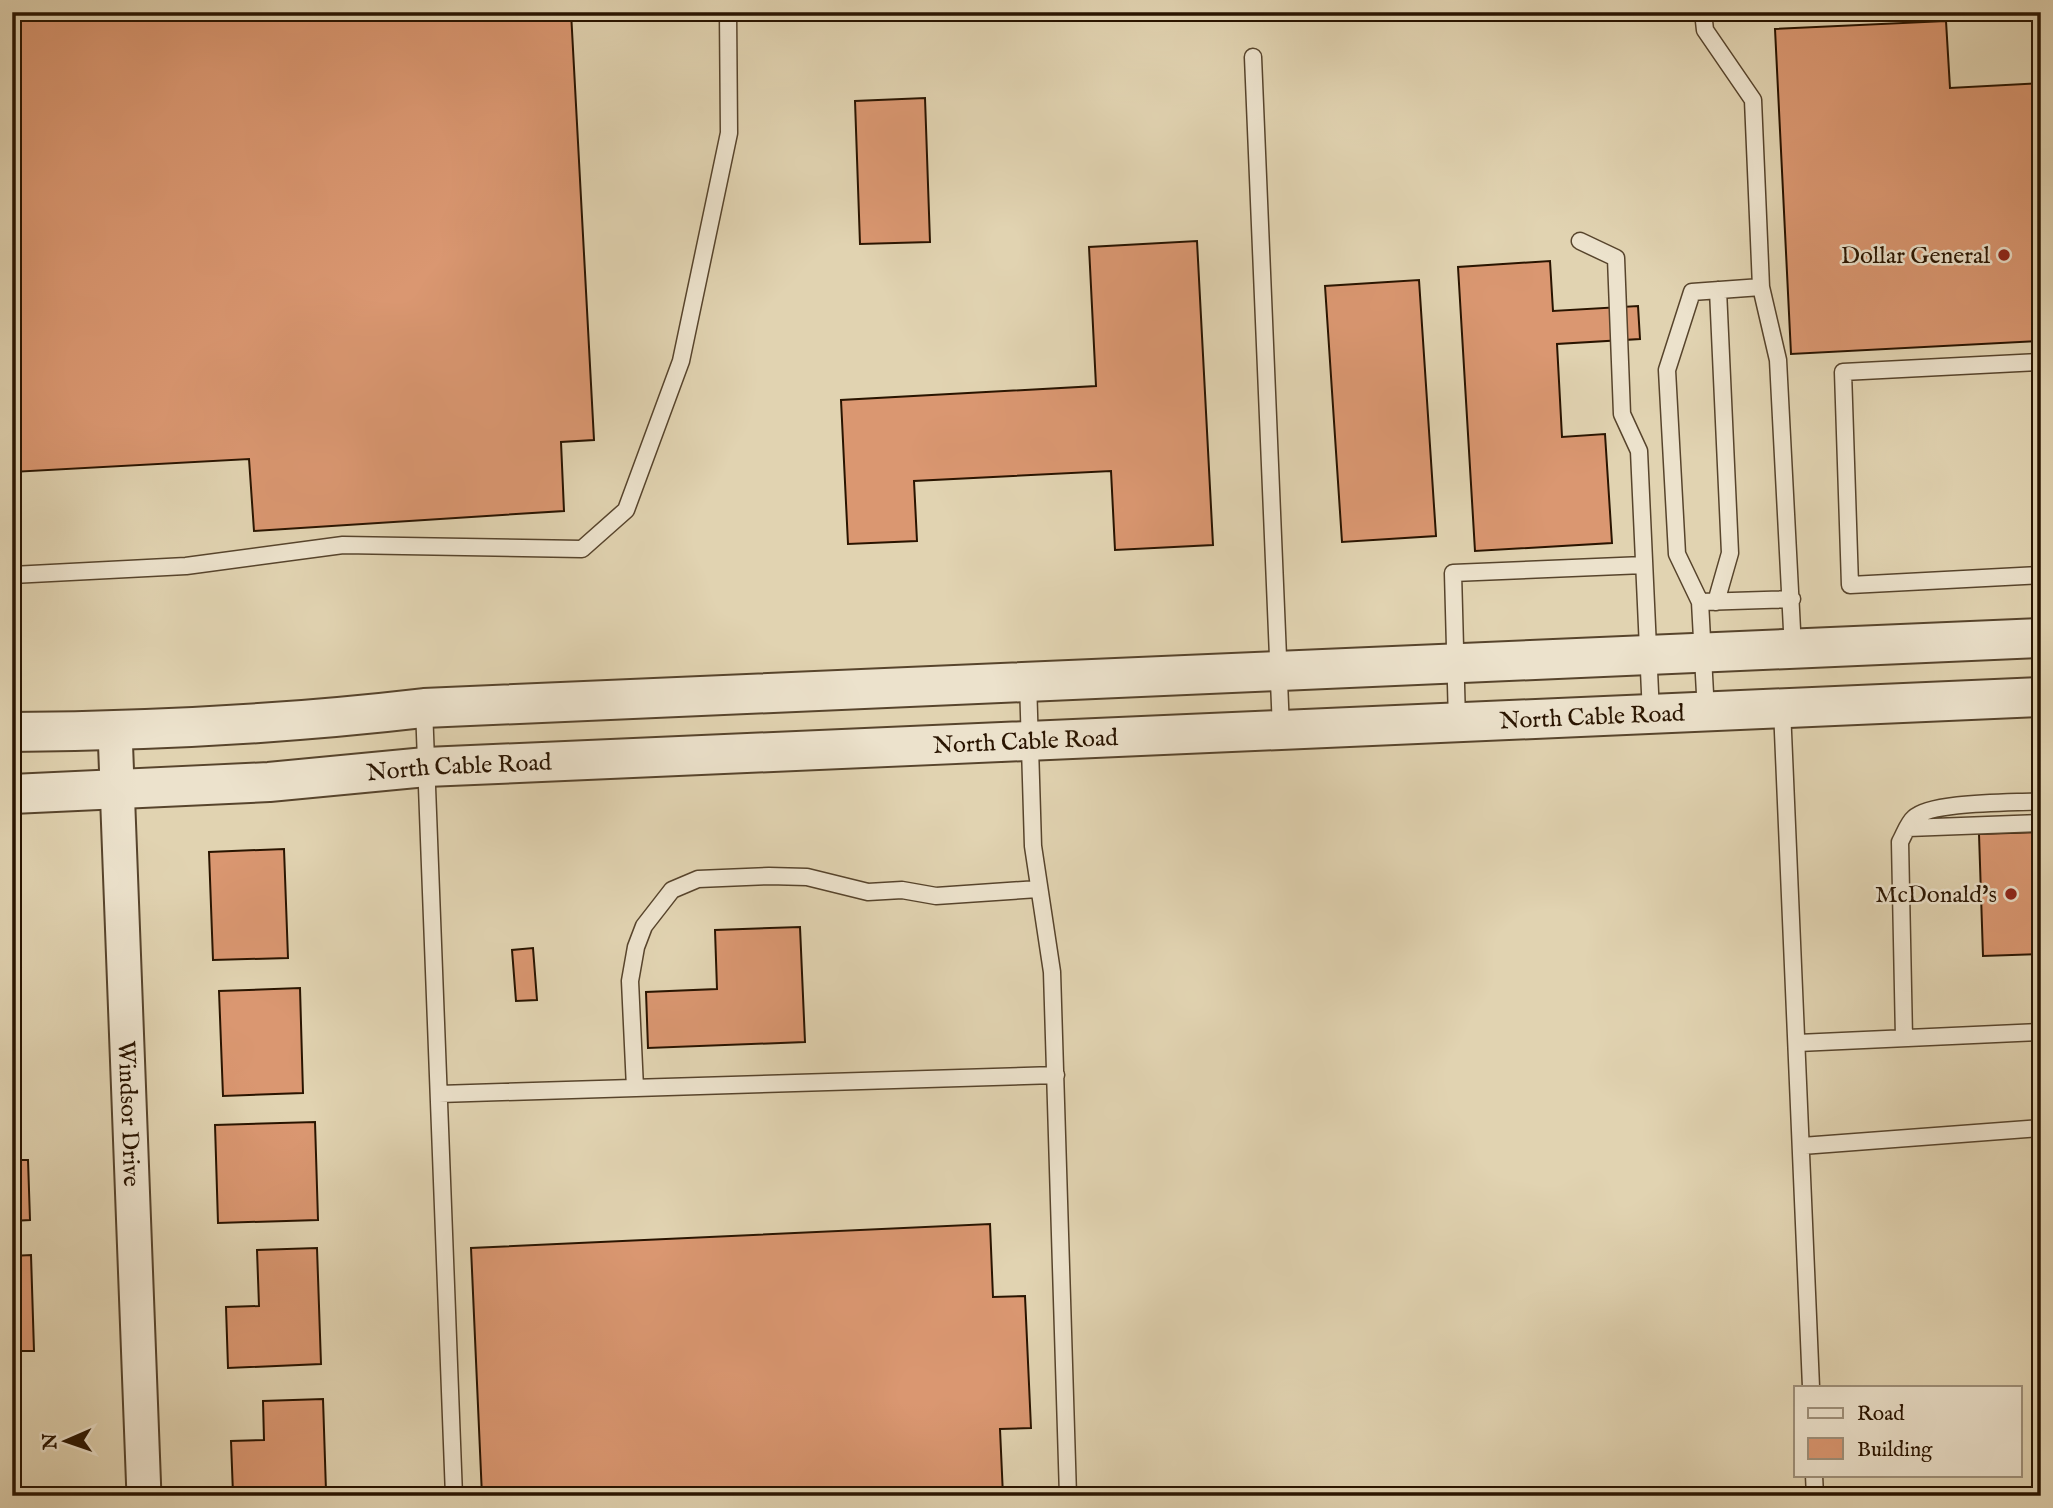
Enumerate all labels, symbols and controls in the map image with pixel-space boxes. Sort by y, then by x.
place label: Dollar General [1841,241,1990,272]
marker: Dollar General [1996,247,2012,263]
street label: North Cable Road [1499,698,1685,737]
street label: North Cable Road [932,723,1119,762]
street label: North Cable Road [365,748,552,790]
place label: McDonald's [1875,880,1997,911]
marker: McDonald's [2003,886,2019,902]
street label: Windsor Drive [110,1040,146,1187]
legend [1794,1386,2022,1476]
text: Road [1857,1401,1905,1428]
north arrow [32,1406,102,1476]
text: N [39,1432,63,1451]
text: Building [1857,1437,1933,1464]

